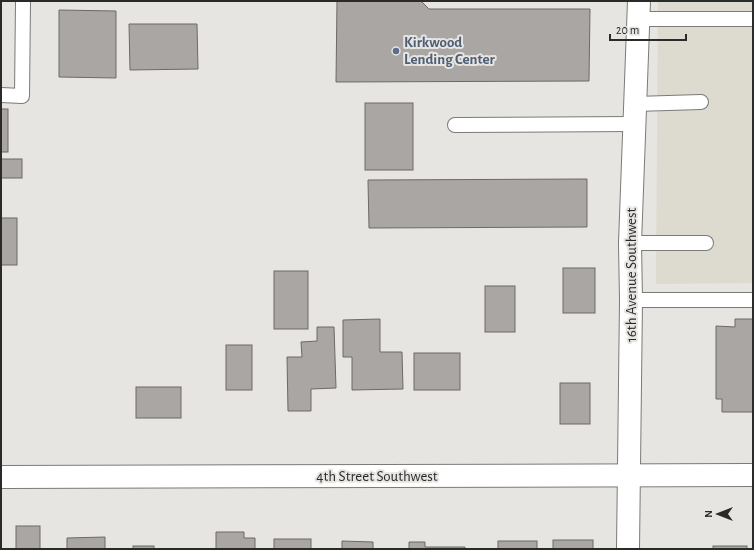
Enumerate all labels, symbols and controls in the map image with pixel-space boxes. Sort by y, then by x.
scale bar [610,16,686,42]
text: 20 m [616,24,639,36]
place label: Kirkwood Lending Center [404,35,495,67]
marker: Kirkwood Lending Center [391,46,401,56]
street label: 16th Avenue Southwest [624,207,639,342]
street label: 4th Street Southwest [316,469,438,484]
north arrow [698,494,738,534]
text: N [703,510,714,518]

